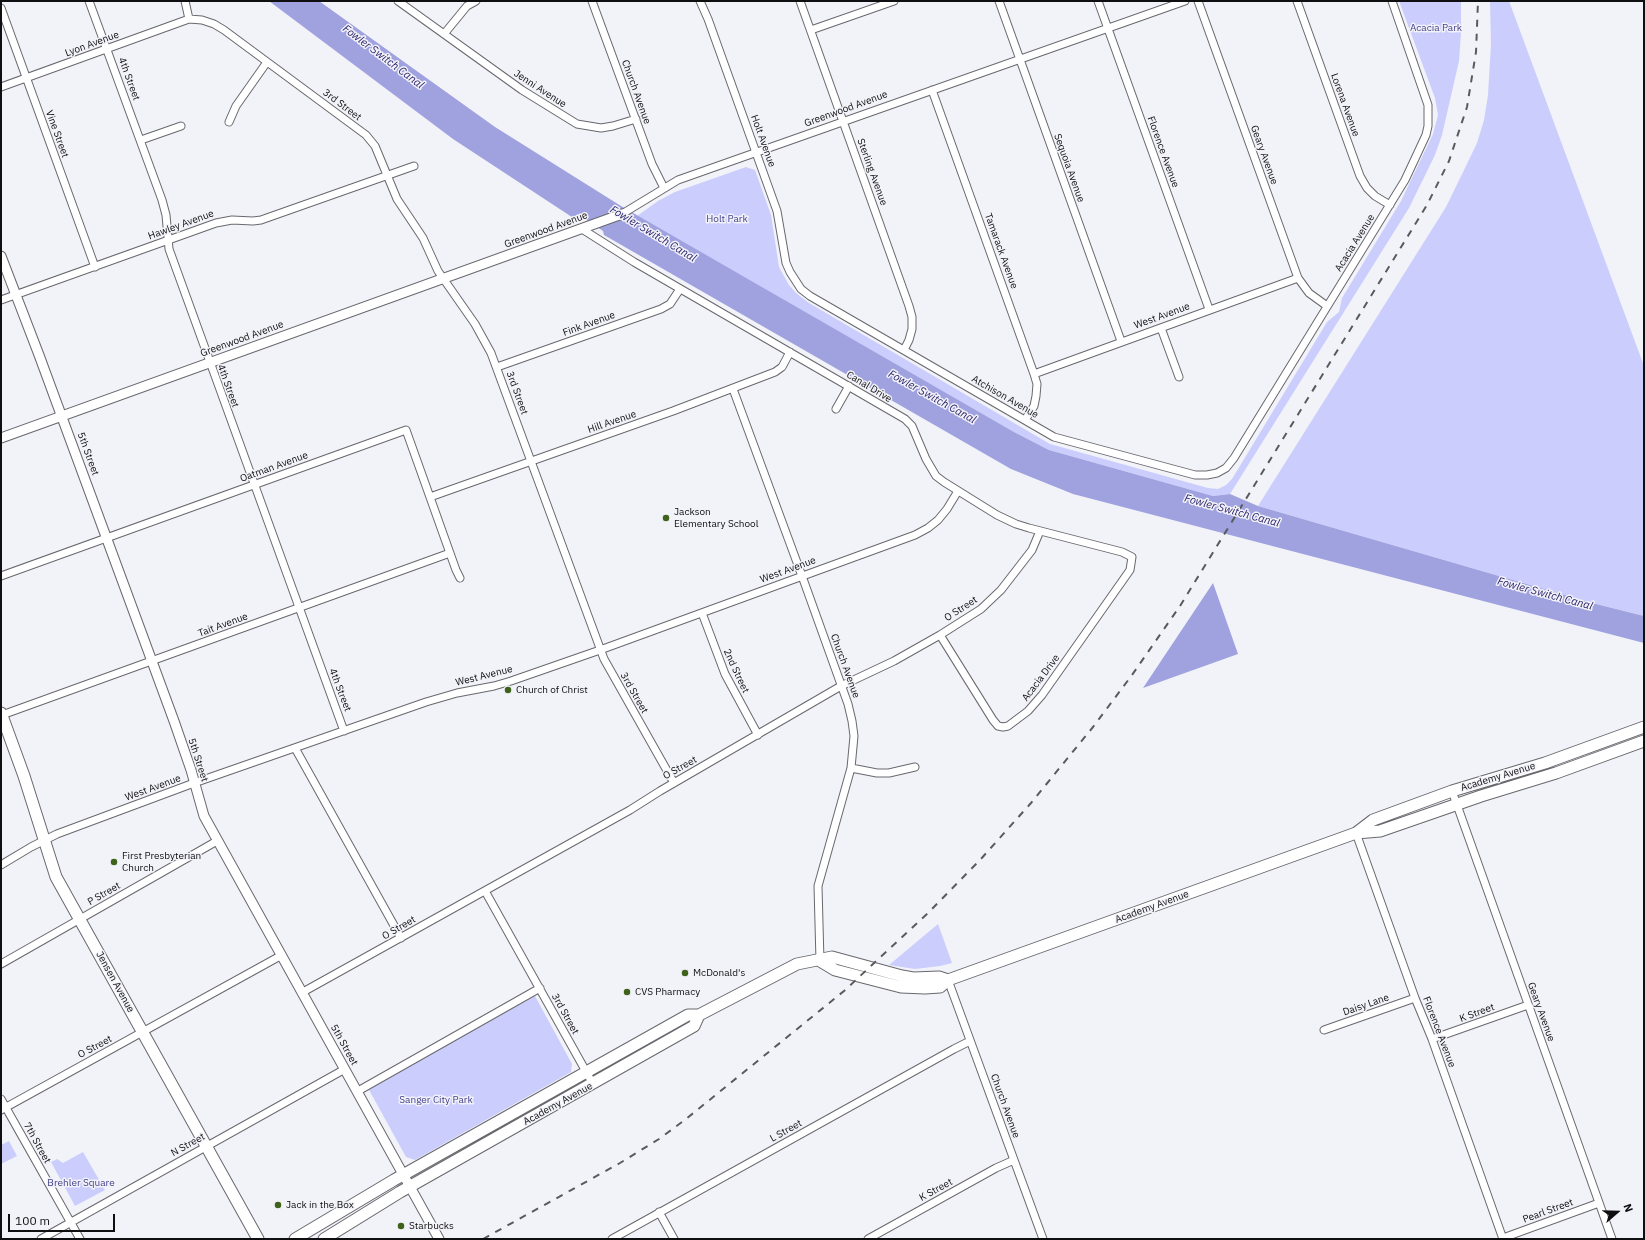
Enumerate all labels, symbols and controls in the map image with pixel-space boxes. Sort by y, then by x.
water label: Fowler Switch Canal [340,22,426,92]
park label: Acacia Park [1410,22,1462,34]
street label: Lyon Avenue [63,29,121,59]
street label: 4th Street [116,56,142,102]
street label: Church Avenue [619,58,653,126]
street label: Jenni Avenue [511,68,569,110]
street label: Lorena Avenue [1328,72,1362,138]
street label: 3rd Street [320,87,364,123]
street label: Greenwood Avenue [803,88,889,130]
street label: Vine Street [43,109,71,159]
street label: Holt Avenue [748,113,778,169]
street label: Florence Avenue [1145,115,1181,189]
street label: Geary Avenue [1248,124,1280,186]
street label: Sequoia Avenue [1051,132,1087,204]
street label: Sterling Avenue [854,137,890,207]
water label: Fowler Switch Canal [608,203,698,265]
street label: Hawley Avenue [147,208,215,242]
street label: Greenwood Avenue [503,209,589,251]
street label: Tamarack Avenue [982,212,1020,290]
street label: Acacia Avenue [1333,212,1377,274]
park label: Holt Park [706,213,748,225]
street label: West Avenue [1133,300,1191,332]
street label: Fink Avenue [561,309,617,339]
street label: Greenwood Avenue [199,318,285,360]
street label: 4th Street [215,363,241,409]
water label: Fowler Switch Canal [886,367,978,427]
street label: Canal Drive [844,369,894,405]
street label: 3rd Street [504,370,530,416]
street label: Atchison Avenue [970,373,1040,421]
street label: Hill Avenue [586,408,638,436]
street label: 5th Street [75,431,101,477]
street label: Oatman Avenue [238,449,310,485]
water label: Fowler Switch Canal [1183,492,1281,530]
place label: Jackson Elementary School [674,506,758,530]
marker: Jackson Elementary School [661,513,671,523]
street label: West Avenue [759,554,817,586]
water label: Fowler Switch Canal [1496,575,1594,613]
street label: O Street [942,594,980,624]
street label: Tait Avenue [196,610,250,640]
street label: Church Avenue [828,632,862,700]
street label: 2nd Street [721,647,751,695]
street label: Acacia Drive [1020,652,1062,704]
street label: West Avenue [454,663,514,689]
street label: 4th Street [326,667,354,713]
street label: 3rd Street [618,670,650,716]
place label: Church of Christ [516,684,588,696]
marker: Church of Christ [503,685,513,695]
street label: 5th Street [185,737,211,783]
street label: O Street [661,754,699,782]
street label: Academy Avenue [1459,760,1537,794]
street label: West Avenue [124,772,182,804]
place label: First Presbyterian Church [122,850,201,874]
marker: First Presbyterian Church [109,857,119,867]
street label: P Street [85,880,123,908]
street label: Academy Avenue [1114,888,1190,926]
street label: O Street [380,914,418,942]
street label: Jensen Avenue [93,949,137,1015]
place label: McDonald's [693,967,745,979]
marker: McDonald's [680,968,690,978]
street label: Geary Avenue [1525,981,1557,1043]
place label: CVS Pharmacy [635,986,700,998]
marker: CVS Pharmacy [622,987,632,997]
street label: 3rd Street [549,991,581,1037]
street label: Daisy Lane [1341,991,1391,1019]
street label: Florence Avenue [1420,995,1458,1069]
street label: K Street [1458,1001,1496,1025]
street label: 5th Street [328,1022,360,1068]
street label: O Street [76,1033,114,1061]
street label: Church Avenue [988,1072,1022,1140]
street label: Academy Avenue [521,1080,595,1128]
park label: Sanger City Park [399,1094,473,1106]
street label: L Street [768,1117,804,1145]
street label: 7th Street [21,1120,53,1166]
street label: N Street [169,1131,207,1159]
street label: K Street [917,1176,955,1204]
park label: Brehler Square [47,1177,115,1189]
north arrow [1597,1192,1637,1232]
street label: Pearl Street [1521,1196,1575,1226]
place label: Jack in the Box [286,1199,354,1211]
marker: Jack in the Box [273,1200,283,1210]
text: N [1620,1202,1636,1214]
scale bar [10,1206,117,1232]
text: 100 m [15,1213,50,1228]
place label: Starbucks [409,1220,454,1232]
marker: Starbucks [396,1221,406,1231]

